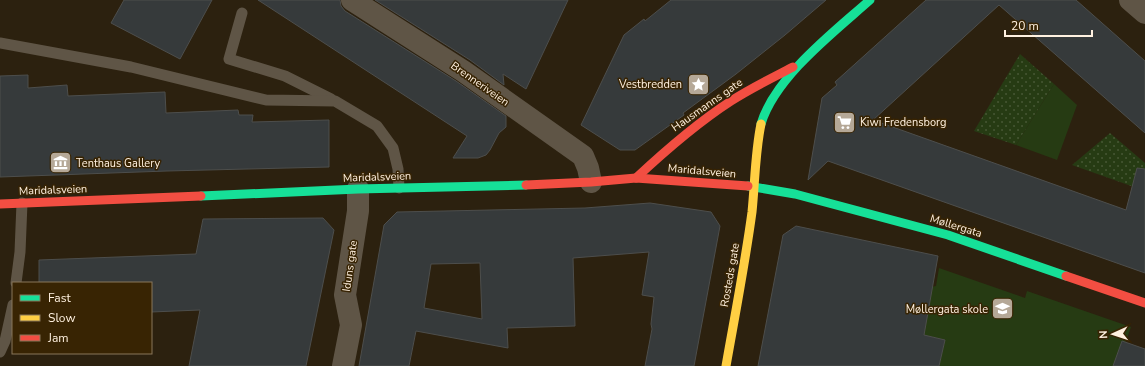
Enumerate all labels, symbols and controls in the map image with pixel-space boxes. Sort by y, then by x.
scale bar [1005,12,1092,38]
text: 20 m [1011,18,1039,34]
street label: Brenneriveien [448,58,512,110]
place icon: Vestbredden [685,71,711,97]
street label: Hausmanns gate [669,75,746,135]
place label: Vestbredden [618,77,682,92]
supermarket icon: Kiwi Fredensborg [832,109,858,135]
place label: Kiwi Fredensborg [860,115,946,130]
museum icon: Tenthaus Gallery [48,150,74,176]
place label: Tenthaus Gallery [76,156,160,171]
street label: Maridalsveien [667,161,737,181]
street label: Maridalsveien [343,168,411,186]
street label: Maridalsveien [19,181,87,199]
street label: Møllergata [928,211,984,241]
street label: Iduns gate [339,239,361,293]
street label: Rosteds gate [717,242,743,308]
legend [12,282,152,354]
text: Fast [48,290,71,306]
school or university icon: Møllergata skole [990,296,1016,322]
place label: Møllergata skole [906,302,988,317]
text: Slow [48,310,76,326]
north arrow [1093,314,1133,354]
text: Jam [47,330,69,346]
text: N [1096,330,1111,339]

